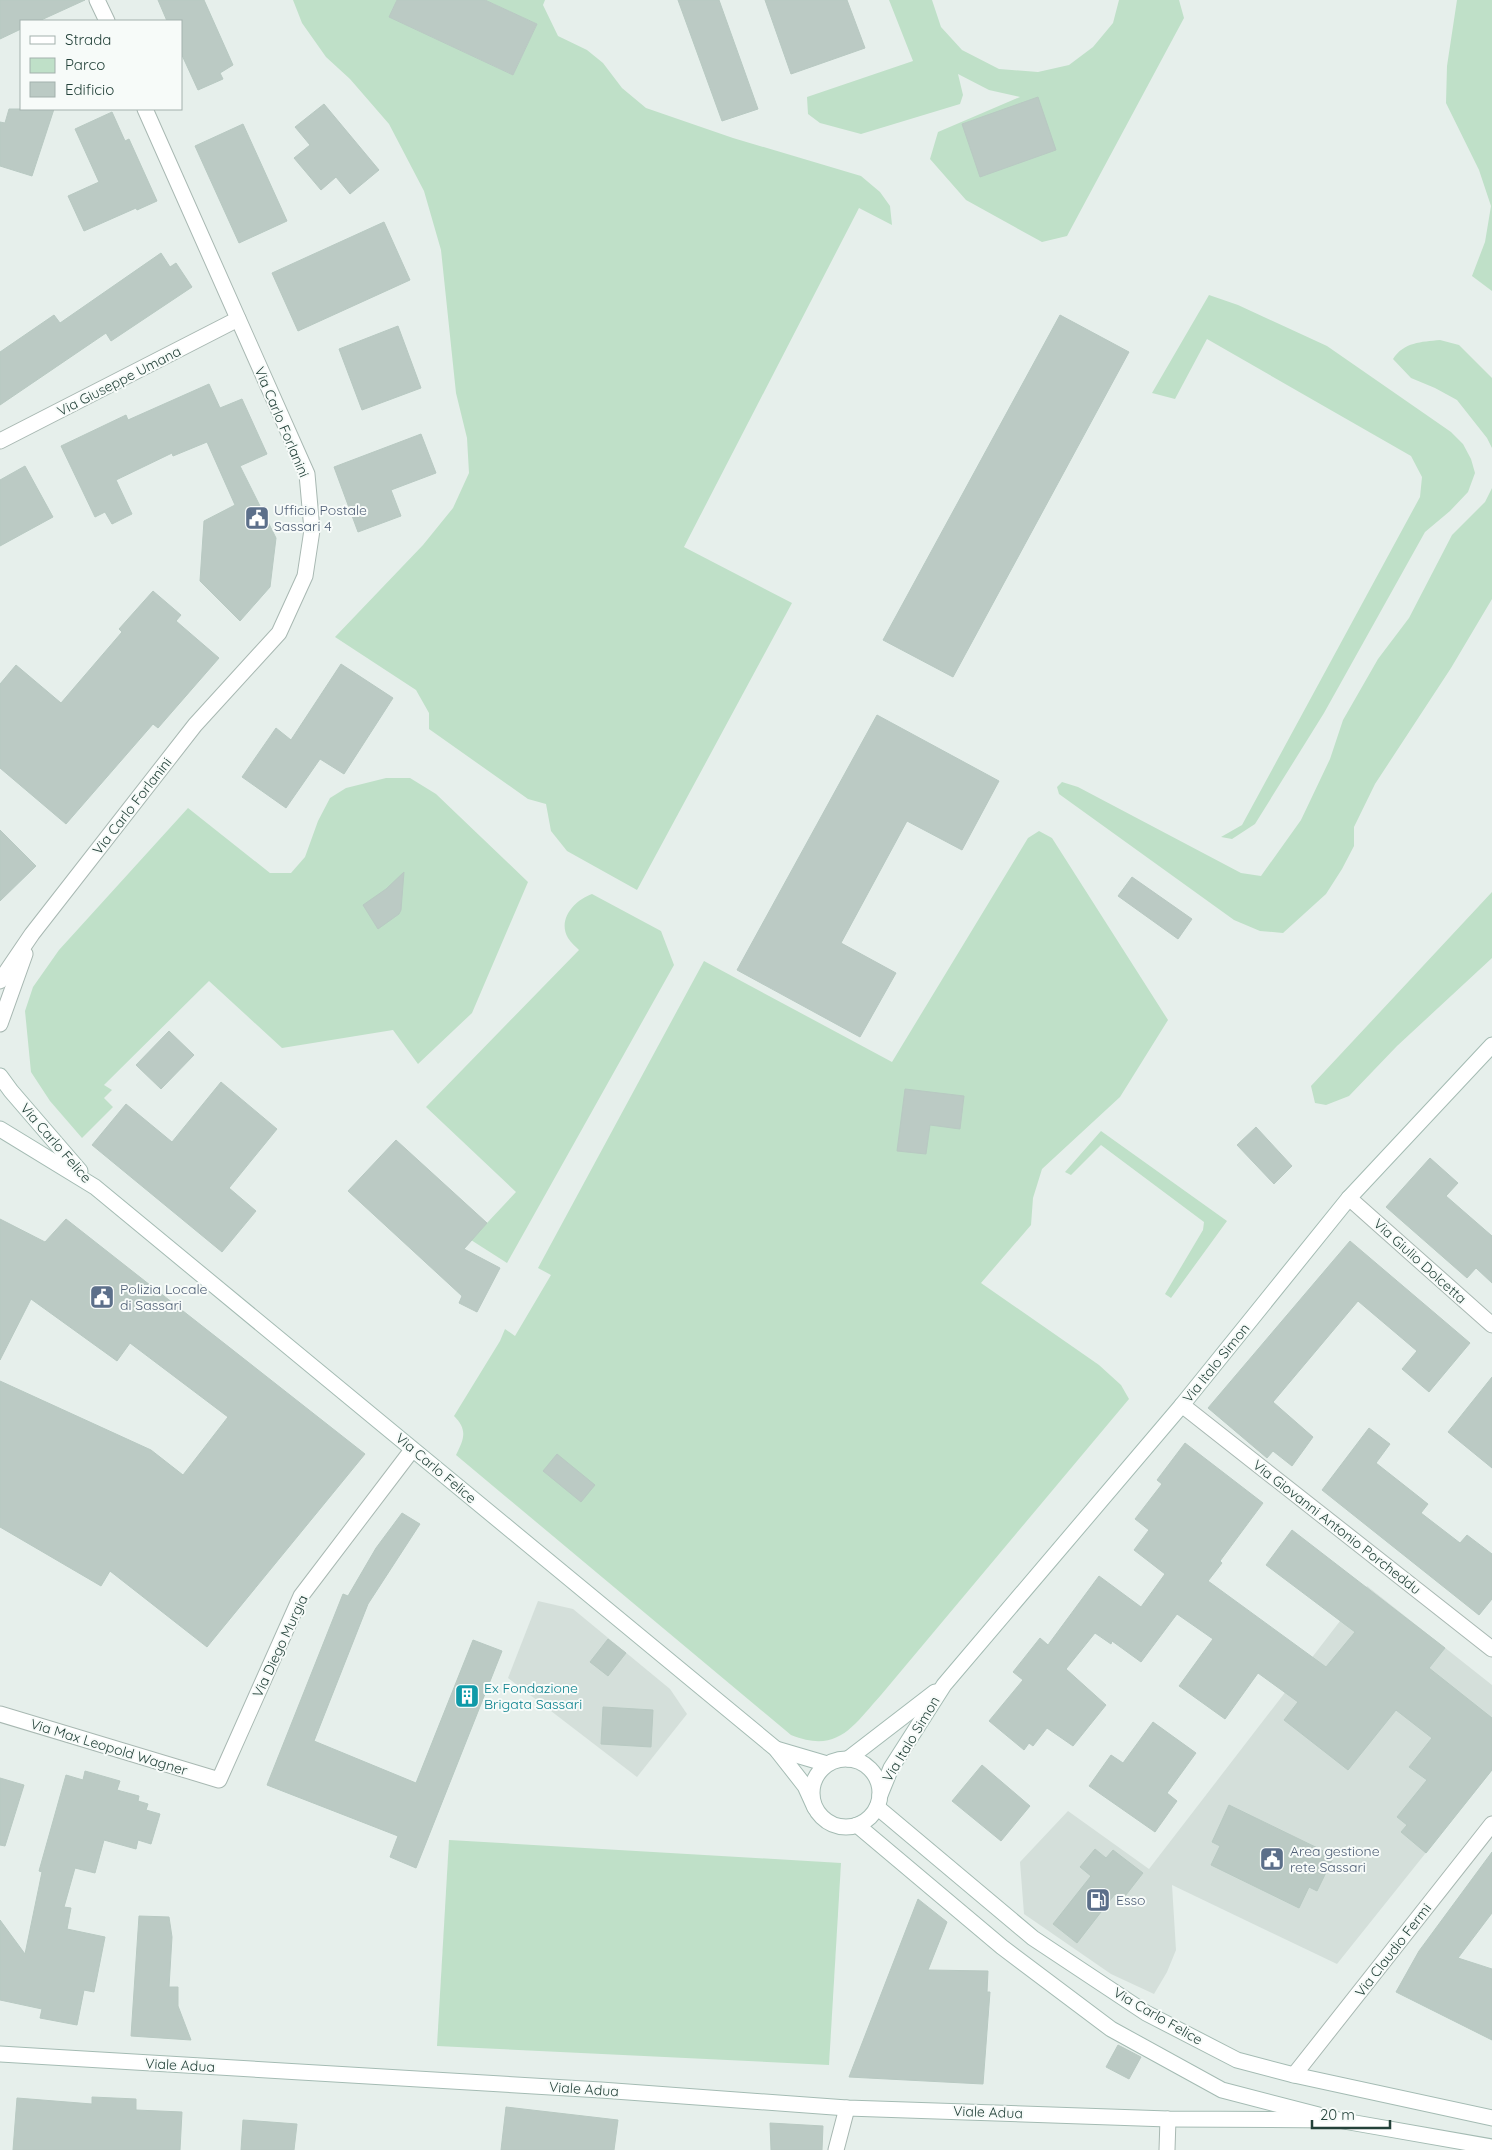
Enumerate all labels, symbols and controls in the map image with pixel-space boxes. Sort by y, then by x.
legend [20,20,182,110]
text: Strada [65,30,111,49]
text: Parco [65,55,105,74]
text: Edificio [65,80,114,99]
street label: Via Giuseppe Umana [54,342,184,420]
street label: Via Carlo Forlanini [251,364,313,480]
place label: Ufficio Postale Sassari 4 [274,501,367,535]
public building icon: Ufficio Postale Sassari 4 [244,505,270,531]
street label: Via Carlo Forlanini [88,754,176,858]
street label: Via Carlo Felice [16,1099,96,1187]
street label: Via Giulio Dolcetta [1370,1215,1470,1307]
place label: Polizia Locale di Sassari [120,1280,208,1314]
public building icon: Polizia Locale di Sassari [89,1284,115,1310]
street label: Via Italo Simon [1179,1320,1253,1406]
street label: Via Carlo Felice [392,1429,480,1507]
street label: Via Giovanni Antonio Porcheddu [1249,1456,1425,1598]
street label: Via Diego Murgia [248,1592,312,1700]
place label: Ex Fondazione Brigata Sassari [484,1679,582,1713]
building icon: Ex Fondazione Brigata Sassari [454,1683,480,1709]
street label: Via Italo Simon [878,1693,944,1785]
street label: Via Max Leopold Wagner [28,1715,190,1780]
place label: Area gestione rete Sassari [1290,1842,1380,1876]
public building icon: Area gestione rete Sassari [1259,1846,1285,1872]
fuel station icon: Esso [1085,1887,1111,1913]
place label: Esso [1116,1891,1146,1909]
street label: Via Claudio Fermi [1351,1900,1435,2000]
street label: Via Carlo Felice [1110,1983,1206,2049]
street label: Viale Adua [145,2054,215,2076]
street label: Viale Adua [549,2078,619,2100]
scale bar [1312,2098,1390,2130]
street label: Viale Adua [953,2102,1023,2122]
text: 20 m [1320,2105,1355,2124]

